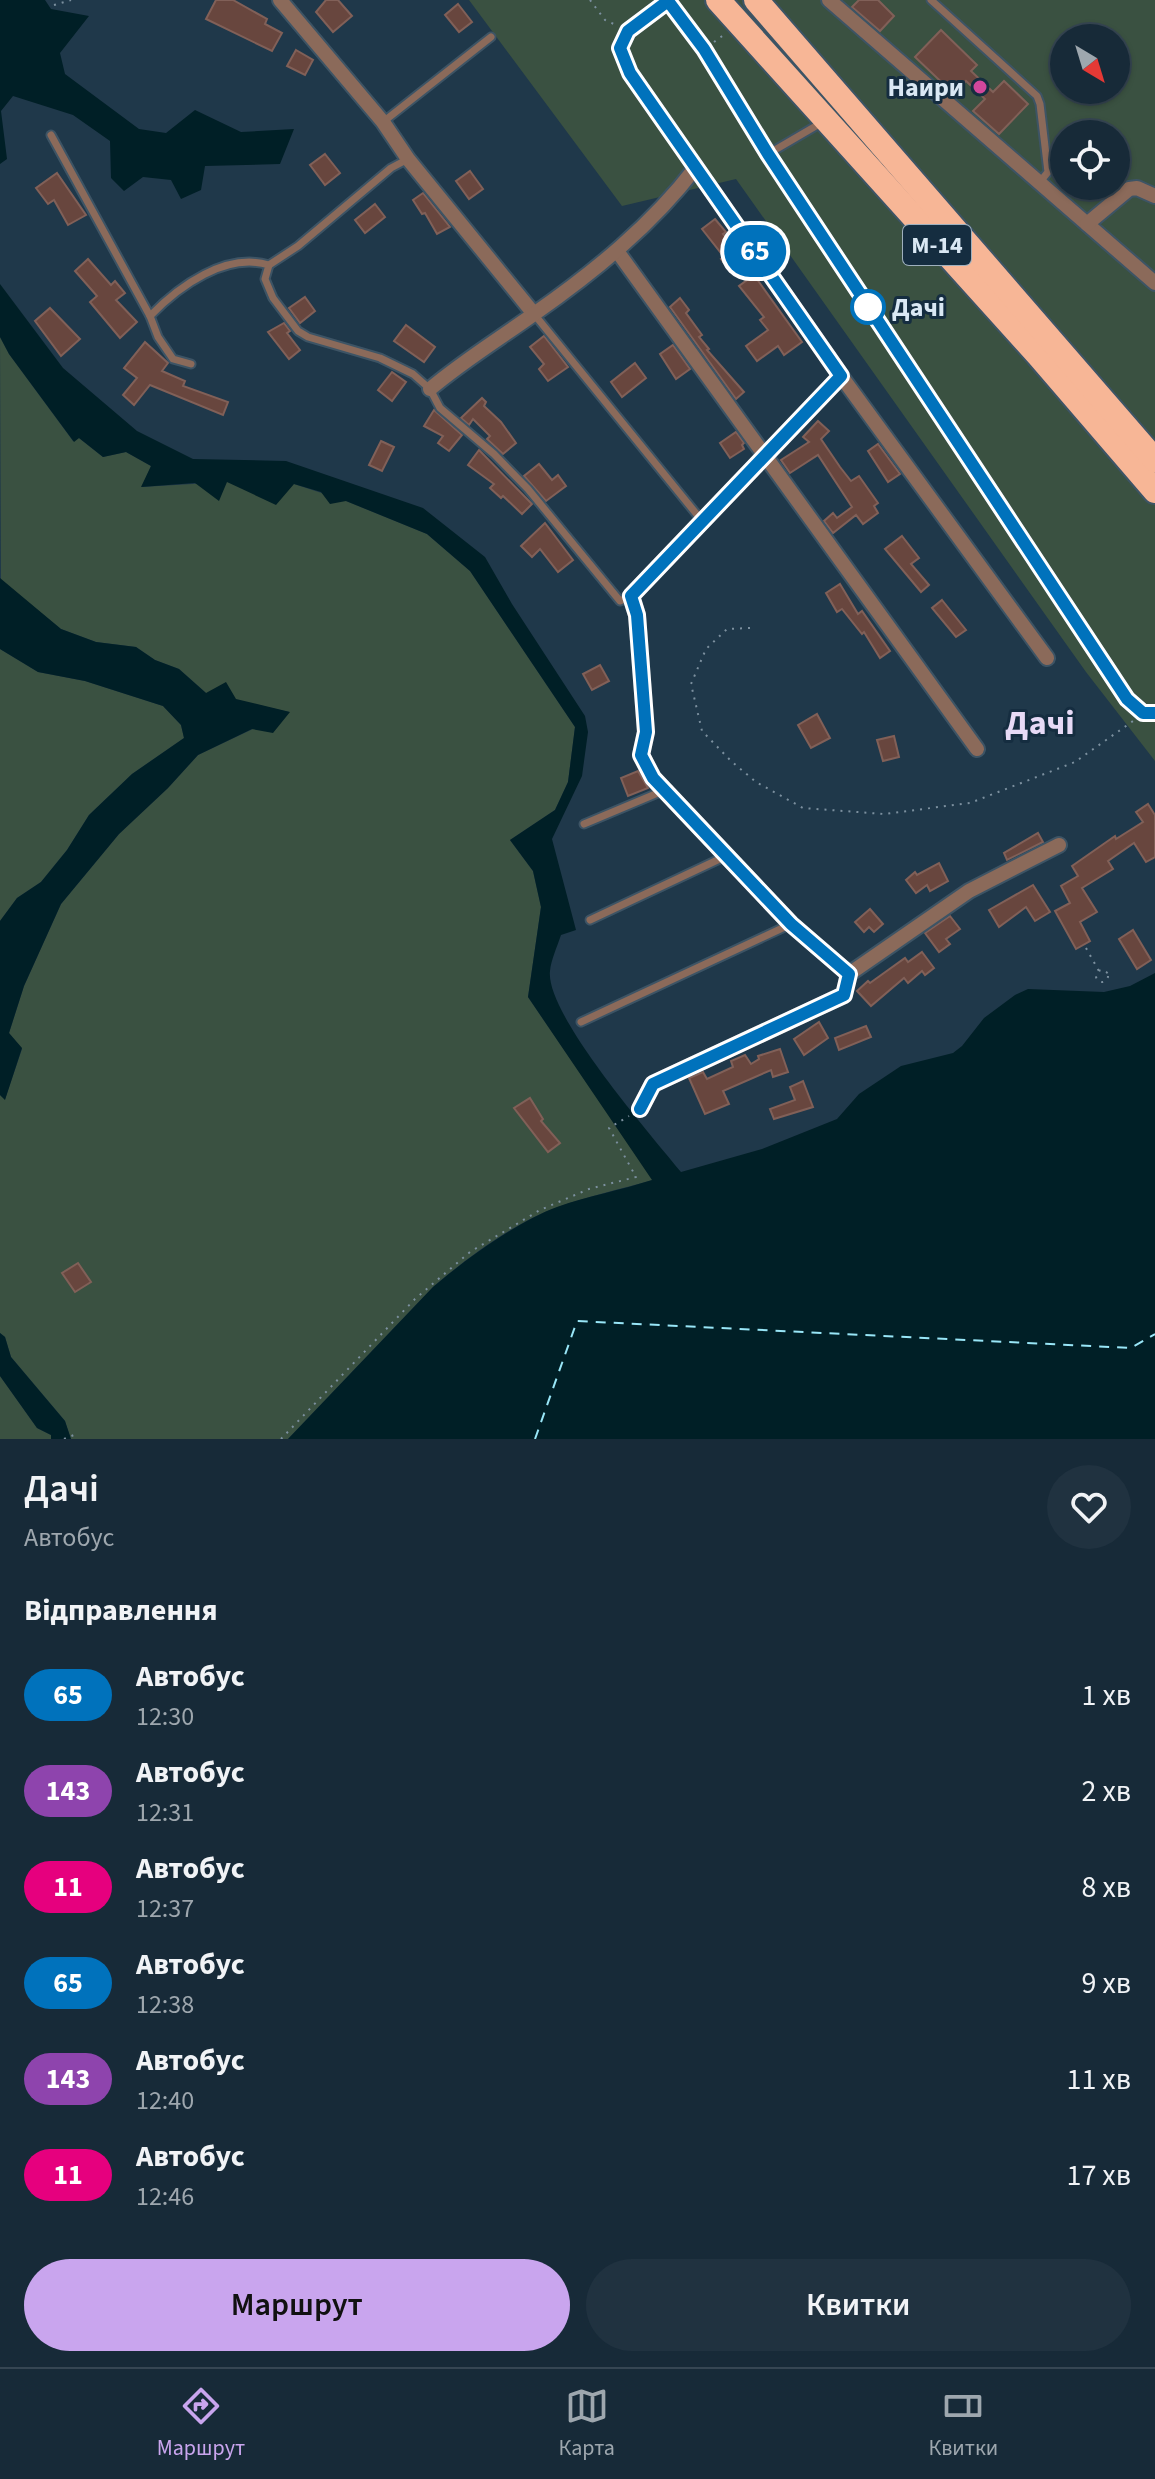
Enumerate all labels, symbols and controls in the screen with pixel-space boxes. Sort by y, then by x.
north arrow [1050,24,1130,104]
map controls [1050,24,1130,200]
place label: Наири [888,69,964,106]
marker: Наири [971,78,989,96]
button: locate [1050,120,1130,200]
line badge: 65 [719,225,791,277]
road number: М-14 [903,225,971,265]
text: 65 [740,231,770,271]
place label: Дачі [892,289,945,326]
marker: Дачі [851,290,885,324]
district label: Дачі [1005,699,1075,748]
text: Дачі [24,1462,99,1516]
button: heart [1047,1465,1131,1549]
text: Автобус [24,1519,114,1556]
text: Відправлення [24,1589,218,1632]
text: Автобус [136,1655,245,1698]
text: 1 хв [1081,1674,1131,1717]
text: 65 [53,1675,83,1715]
text: 12:30 [136,1698,194,1735]
text: Автобус [136,1751,245,1794]
text: 2 хв [1081,1770,1131,1813]
text: 143 [46,1771,90,1811]
text: 12:31 [136,1794,194,1831]
text: Автобус [136,1847,245,1890]
text: 8 хв [1081,1866,1131,1909]
text: 11 [53,1867,83,1907]
text: 12:37 [136,1890,194,1927]
text: Автобус [136,1943,245,1986]
text: 9 хв [1081,1962,1131,2005]
text: 65 [53,1963,83,2003]
text: 12:38 [136,1986,194,2023]
text: Автобус [136,2039,245,2082]
text: 11 хв [1067,2058,1131,2101]
text: 143 [46,2059,90,2099]
text: 12:40 [136,2082,194,2119]
text: Автобус [136,2135,245,2178]
text: 17 хв [1067,2154,1131,2197]
text: 11 [53,2155,83,2195]
text: 12:46 [136,2178,194,2215]
button: Маршрут [24,2259,570,2351]
button: Квитки [586,2259,1131,2351]
tab: Маршрут [157,2384,245,2464]
tab: Карта [559,2384,615,2464]
tab: Квитки [928,2384,998,2464]

